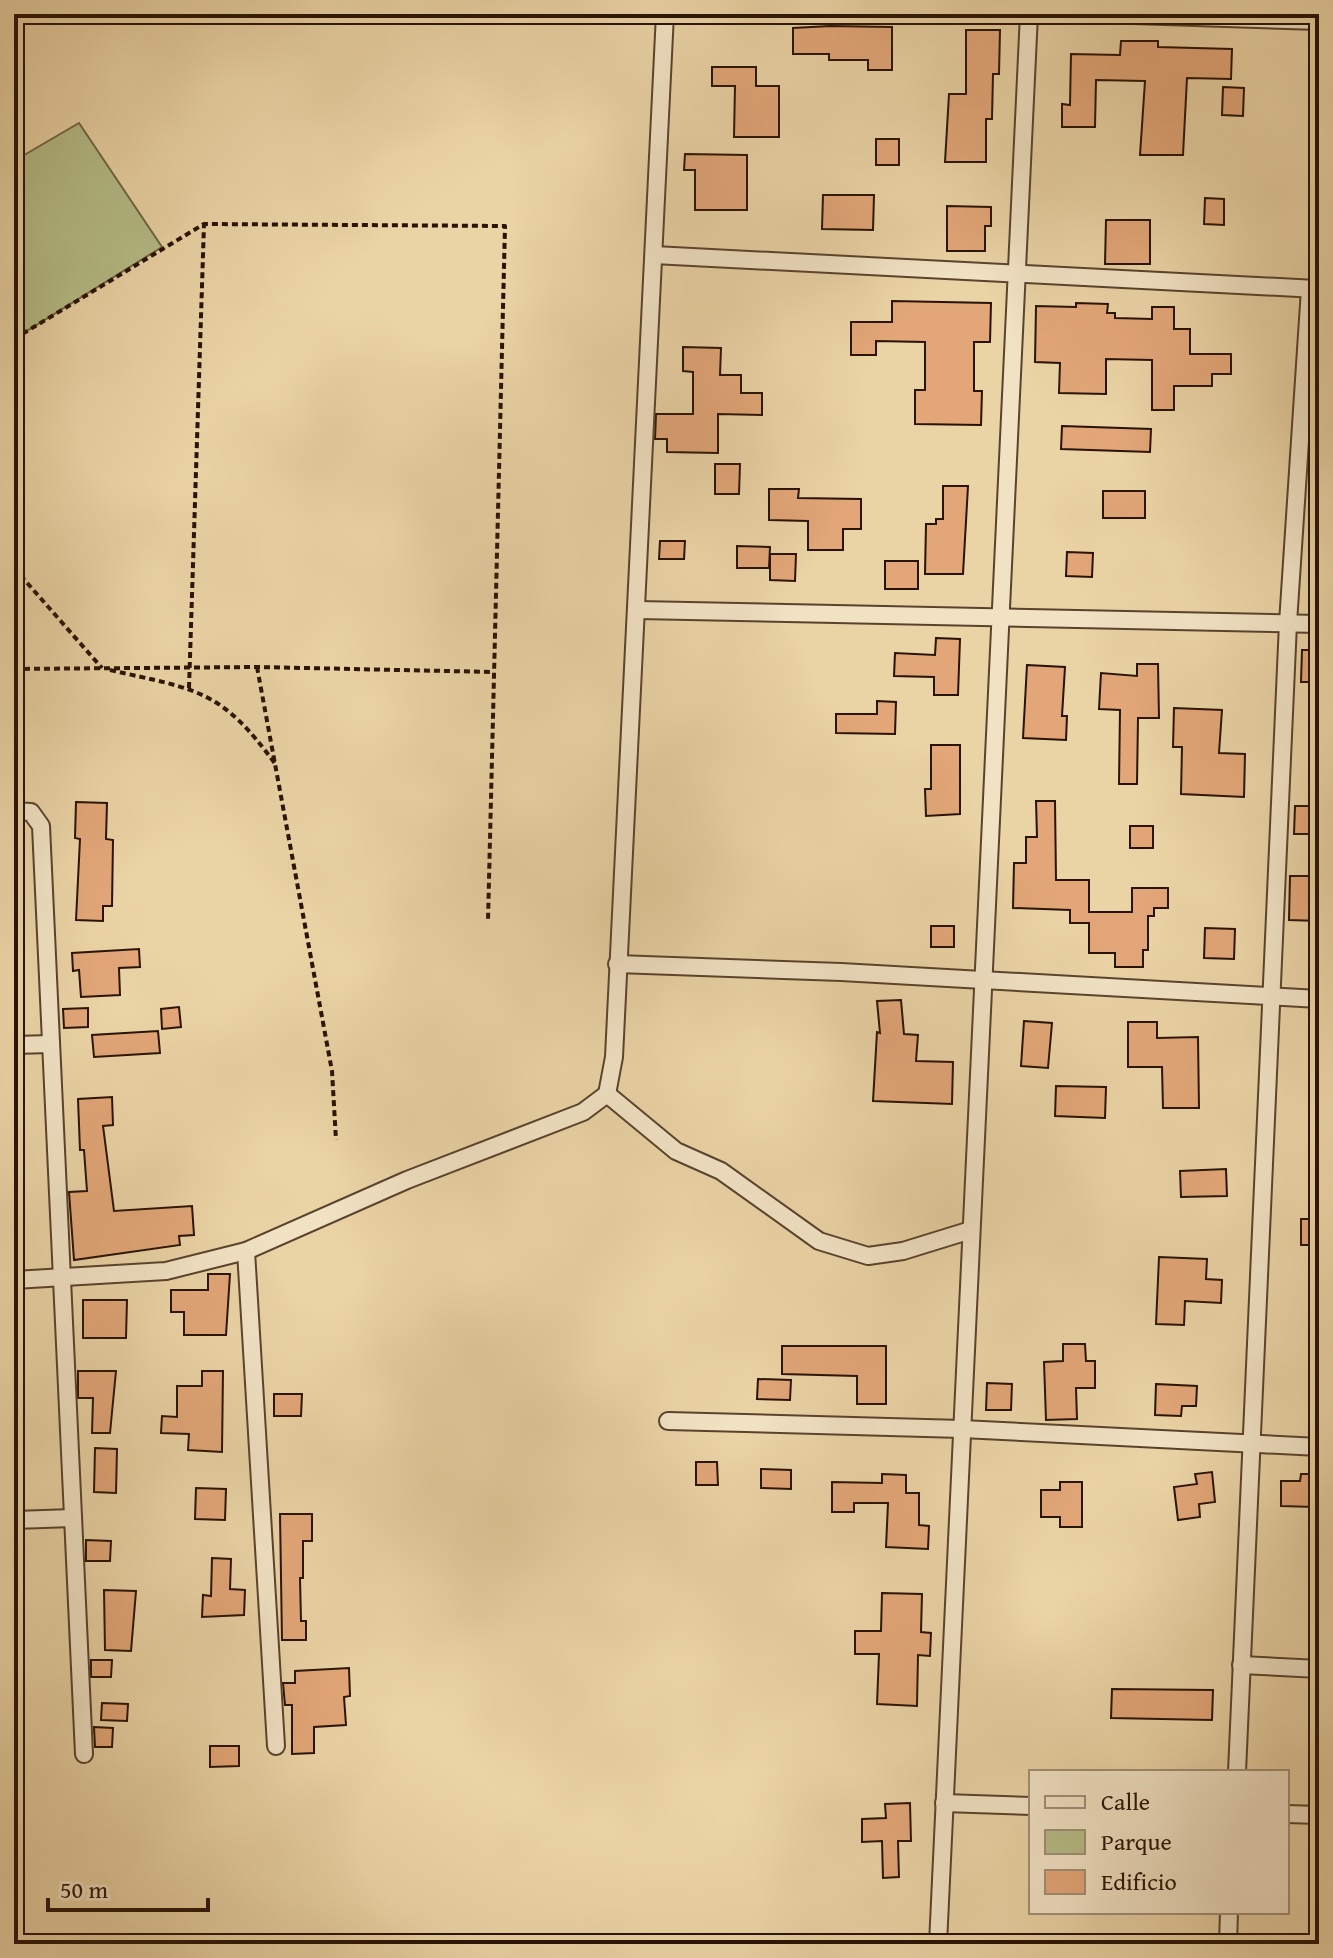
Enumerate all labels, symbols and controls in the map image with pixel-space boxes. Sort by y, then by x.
legend [1029,1770,1289,1914]
text: Calle [1101,1784,1150,1819]
text: Parque [1101,1824,1172,1859]
scale bar [48,1862,208,1912]
text: Edificio [1101,1864,1177,1899]
text: 50 m [60,1872,108,1907]

